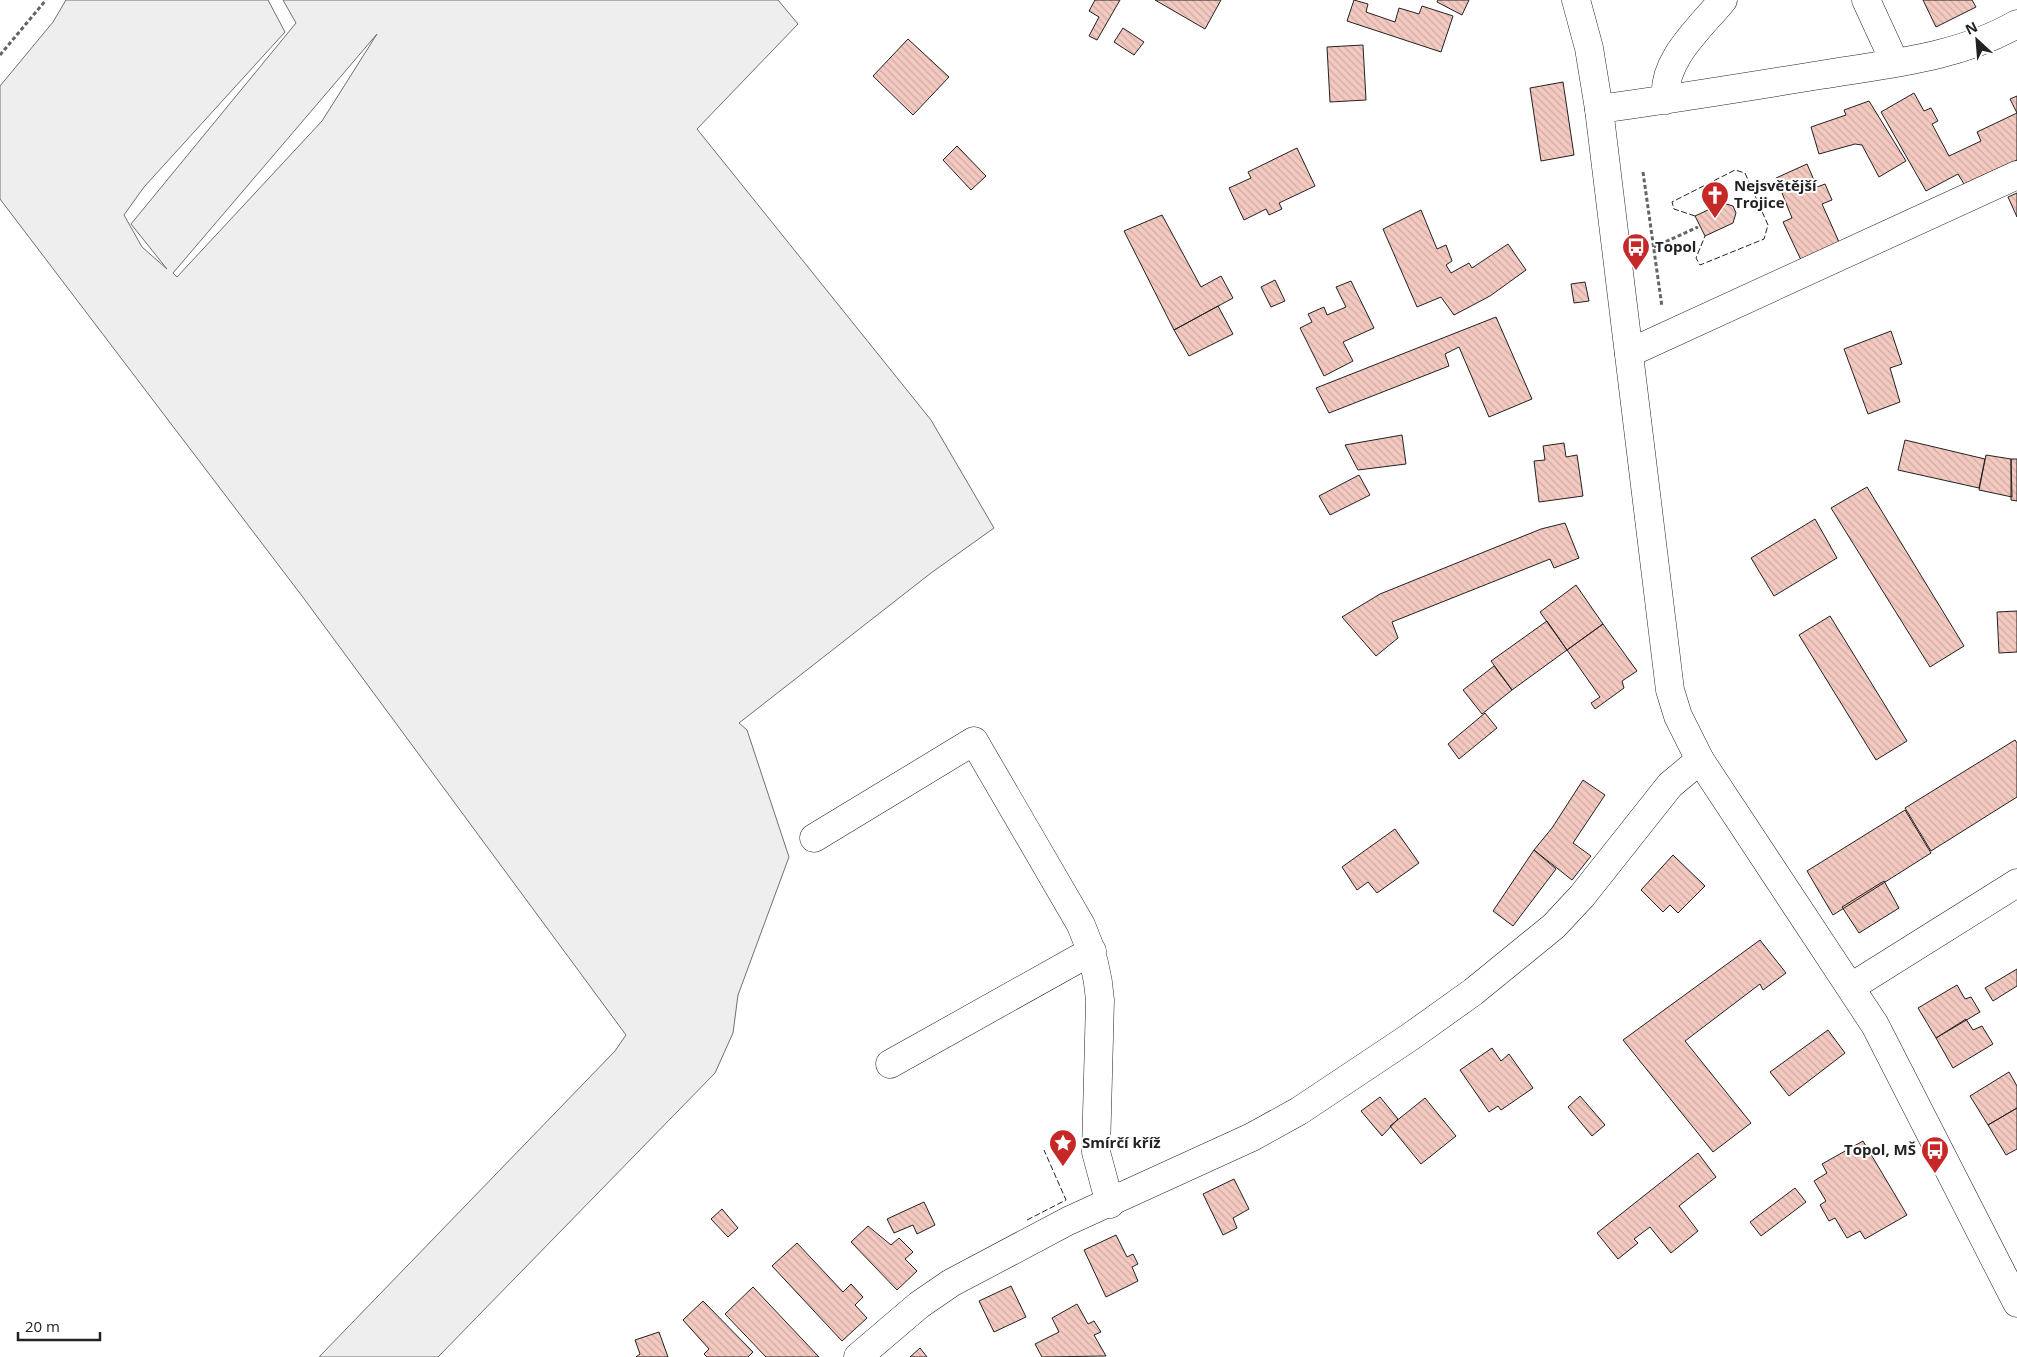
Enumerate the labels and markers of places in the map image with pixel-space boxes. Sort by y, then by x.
place label: Nejsvětější Trojice [1734,175,1818,212]
church icon: Nejsvětější Trojice [1700,180,1730,219]
bus stop icon: Topol [1621,232,1651,271]
place label: Topol [1655,236,1696,256]
place icon: Smírčí kříž [1048,1128,1078,1167]
place label: Smírčí kříž [1082,1132,1161,1152]
bus stop icon: Topol, MŠ [1920,1135,1950,1174]
place label: Topol, MŠ [1844,1139,1916,1159]

